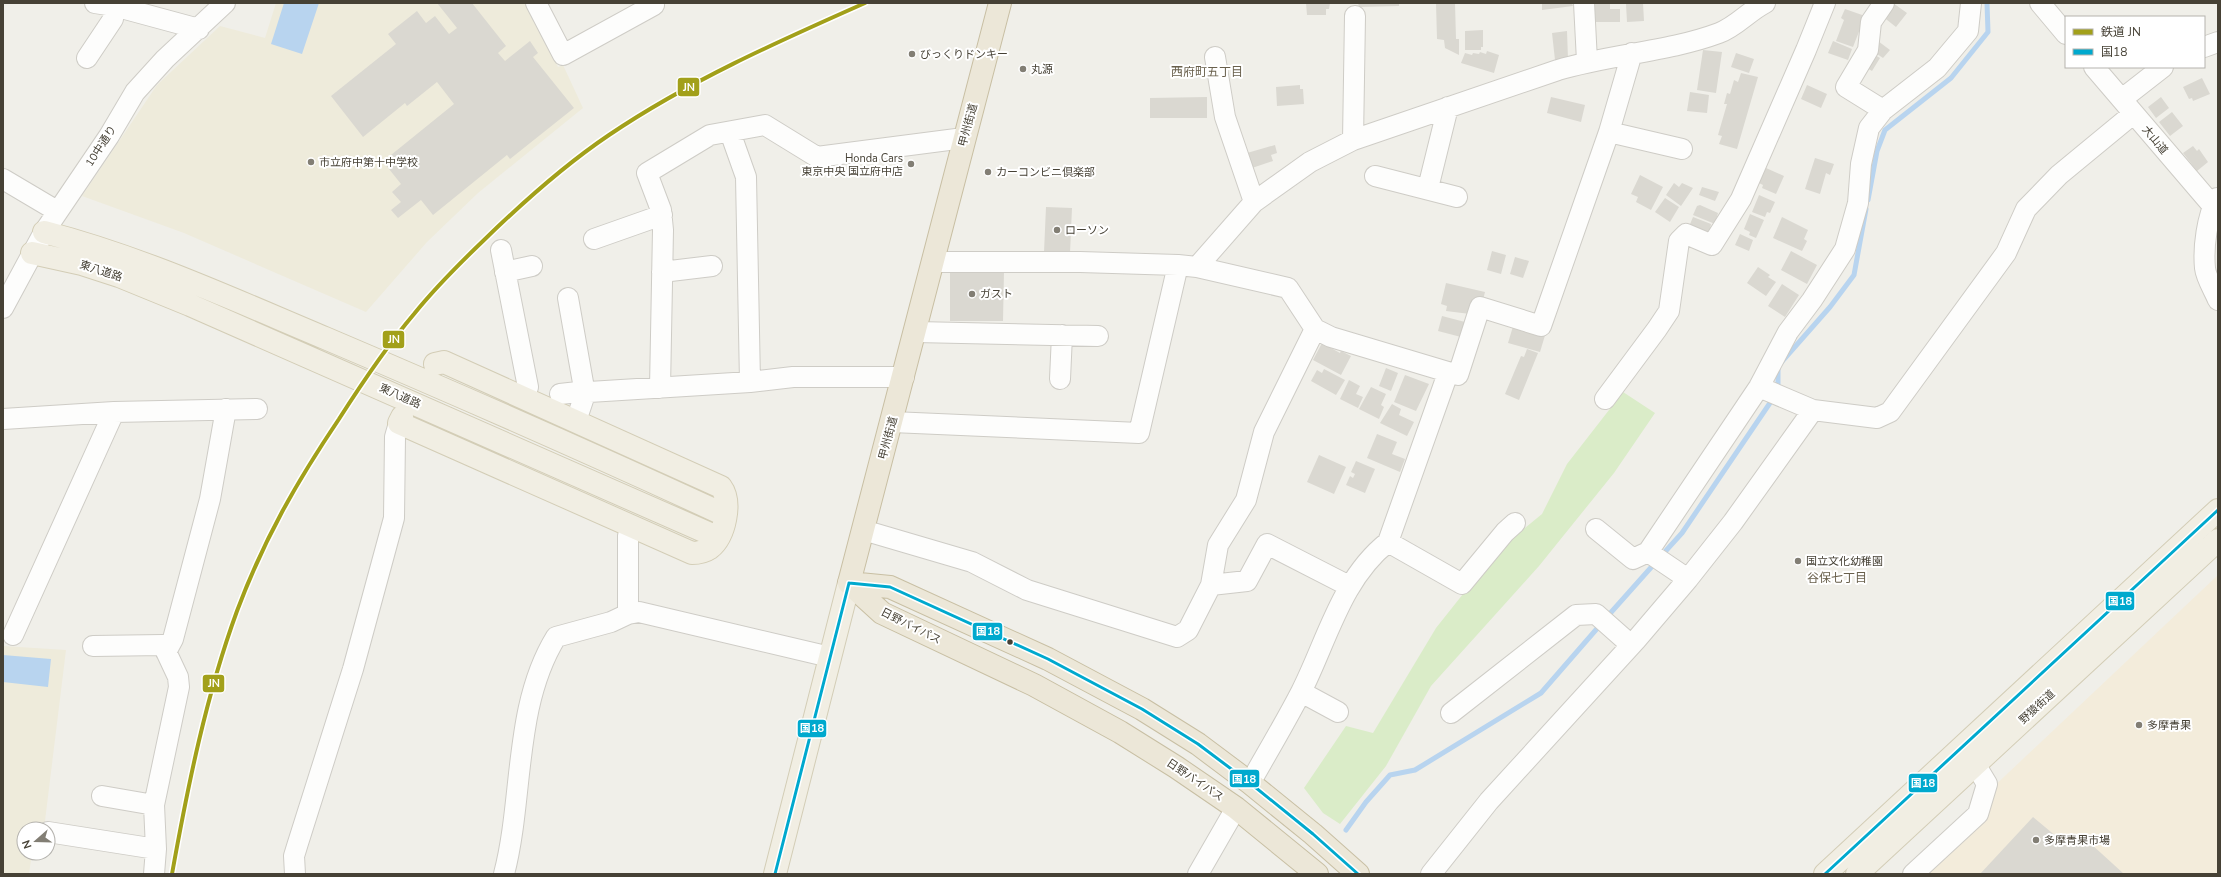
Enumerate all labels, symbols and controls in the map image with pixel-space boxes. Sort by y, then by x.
legend [2065,16,2205,68]
text: 鉄道 JN [2101,24,2141,40]
text: 国18 [2101,44,2127,60]
place label: びっくりドンキー [920,47,1008,62]
marker: びっくりドンキー [907,49,917,59]
place label: 丸源 [1031,62,1053,77]
marker: 丸源 [1018,64,1028,74]
district label: 西府町五丁目 [1171,64,1243,80]
line badge: JN [677,77,700,97]
text: JN [682,80,695,95]
street label: 甲州街道 [955,102,981,148]
street label: 10中通り [82,123,120,169]
street label: 大山道 [2139,123,2171,157]
place label: Honda Cars 東京中央 国立府中店 [801,151,903,179]
place label: 市立府中第十中学校 [319,155,418,170]
marker: 市立府中第十中学校 [306,157,316,167]
marker: Honda Cars 東京中央 国立府中店 [906,159,916,169]
place label: カーコンビニ倶楽部 [996,165,1095,180]
marker: カーコンビニ倶楽部 [983,167,993,177]
place label: ローソン [1065,223,1109,238]
marker: ローソン [1052,225,1062,235]
street label: 東八道路 [78,257,124,285]
place label: ガスト [980,287,1013,302]
marker: ガスト [967,289,977,299]
line badge: JN [382,330,405,349]
text: JN [387,332,400,347]
street label: 東八道路 [377,380,423,412]
street label: 甲州街道 [875,415,901,461]
place label: 国立文化幼稚園 [1806,554,1883,569]
marker: 国立文化幼稚園 [1793,556,1803,566]
district label: 谷保七丁目 [1807,570,1867,586]
line badge: 国18 [2105,591,2135,611]
text: 国18 [2108,594,2132,609]
street label: 日野バイパス [878,604,944,648]
line badge: 国18 [972,622,1003,641]
text: 国18 [976,624,1000,639]
unlabelled marker [1005,637,1015,647]
line badge: JN [202,674,225,693]
text: JN [207,676,220,691]
street label: 野猿街道 [2016,687,2058,727]
place label: 多摩青果 [2147,718,2191,733]
line badge: 国18 [797,719,827,738]
marker: 多摩青果 [2134,720,2144,730]
text: 国18 [800,721,824,736]
street label: 日野バイパス [1164,755,1226,805]
line badge: 国18 [1229,769,1260,788]
text: 国18 [1232,772,1256,787]
line badge: 国18 [1908,773,1938,793]
text: 国18 [1911,776,1935,791]
north arrow [16,821,56,861]
place label: 多摩青果市場 [2044,833,2110,848]
marker: 多摩青果市場 [2031,835,2041,845]
text: N [19,838,36,851]

